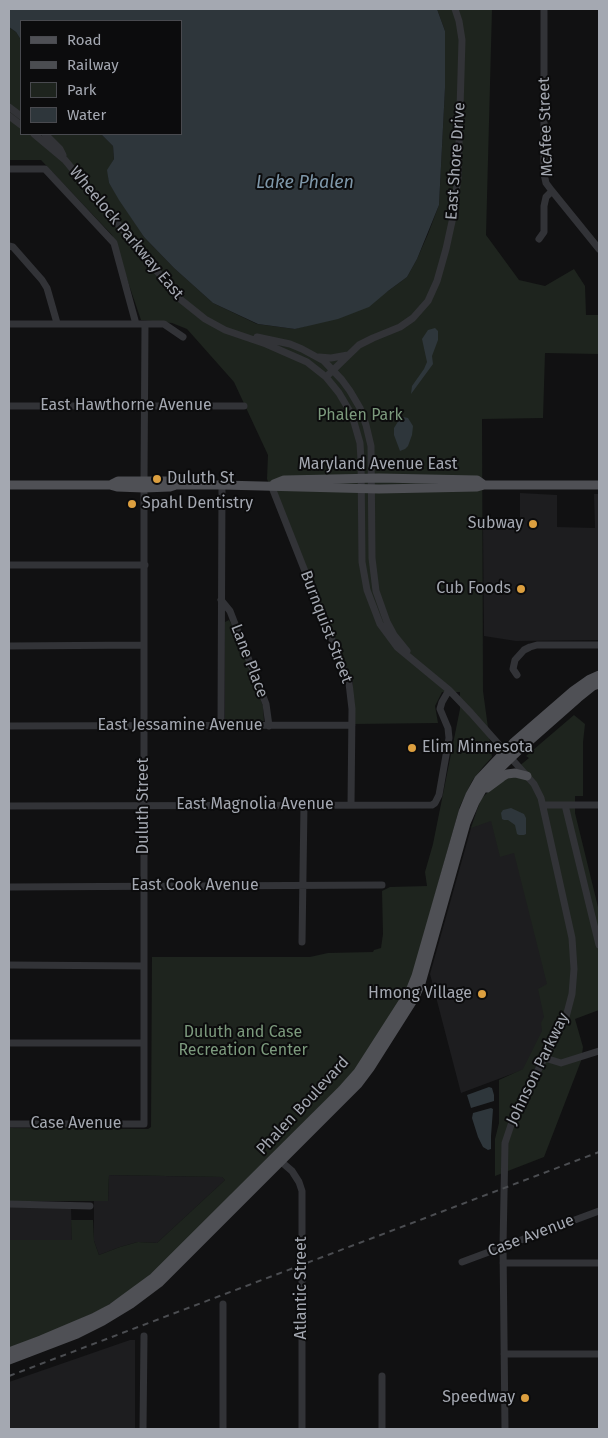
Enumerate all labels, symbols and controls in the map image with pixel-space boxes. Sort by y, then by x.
legend [20,20,182,135]
text: Road [67,31,102,49]
text: Railway [67,56,119,74]
street label: McAfee Street [535,77,557,177]
text: Park [67,81,97,99]
street label: East Shore Drive [442,101,470,221]
text: Water [67,106,106,124]
street label: Wheelock Parkway East [65,163,187,303]
water label: Lake Phalen [256,172,354,194]
street label: East Hawthorne Avenue [40,396,212,416]
park label: Phalen Park [317,406,403,426]
street label: Maryland Avenue East [298,455,458,475]
place label: Duluth St [167,469,235,489]
marker: Duluth St [151,473,163,485]
place label: Spahl Dentistry [142,494,253,514]
marker: Spahl Dentistry [126,498,138,510]
place label: Subway [468,514,523,534]
marker: Subway [527,518,539,530]
street label: Burnquist Street [296,568,356,686]
place label: Cub Foods [436,579,511,599]
marker: Cub Foods [515,583,527,595]
street label: Lane Place [226,621,272,701]
street label: East Jessamine Avenue [98,716,262,736]
place label: Elim Minnesota [422,738,533,758]
marker: Elim Minnesota [406,742,418,754]
street label: Duluth Street [134,758,154,854]
street label: East Magnolia Avenue [176,795,334,815]
street label: East Cook Avenue [131,876,259,896]
place label: Hmong Village [368,984,472,1004]
marker: Hmong Village [476,988,488,1000]
street label: Johnson Parkway [503,1010,573,1128]
park label: Duluth and Case Recreation Center [178,1023,308,1061]
street label: Phalen Boulevard [253,1053,353,1159]
street label: Case Avenue [31,1114,121,1134]
street label: Case Avenue [485,1211,577,1261]
street label: Atlantic Street [292,1236,312,1340]
place label: Speedway [442,1388,515,1408]
marker: Speedway [519,1392,531,1404]

